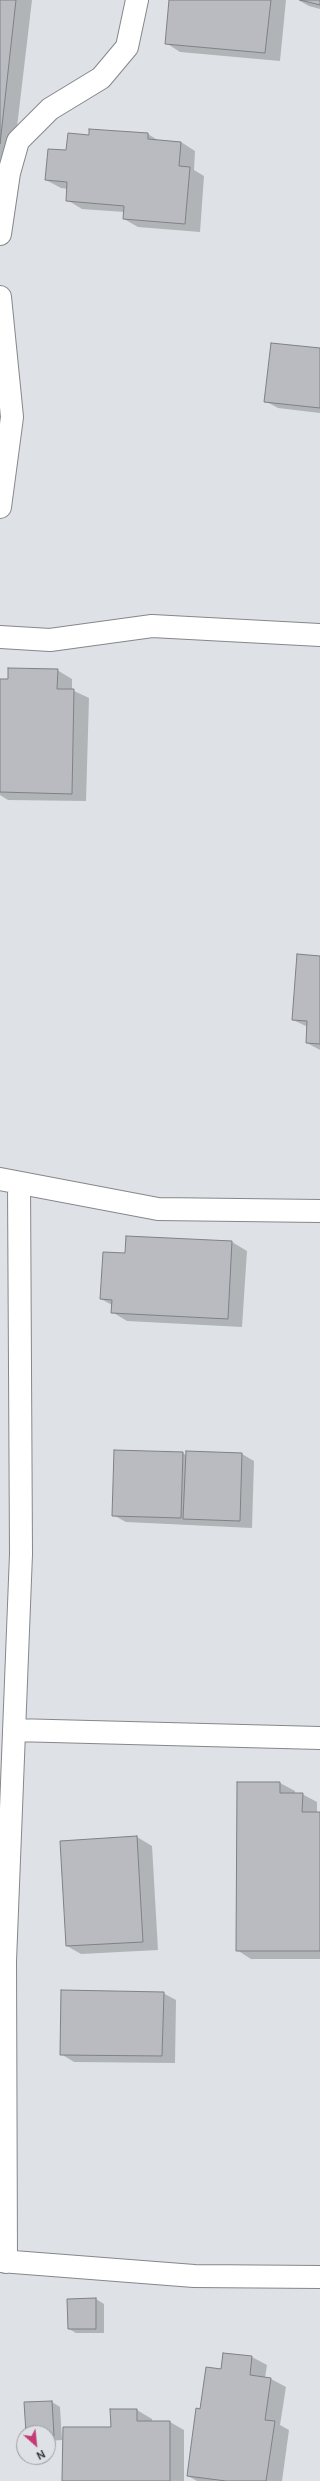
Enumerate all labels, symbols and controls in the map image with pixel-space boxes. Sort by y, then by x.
north arrow [16,2425,56,2465]
text: N [35,2448,47,2462]

